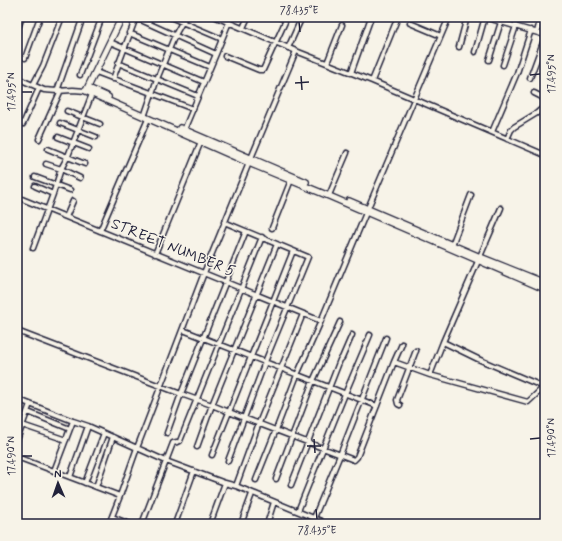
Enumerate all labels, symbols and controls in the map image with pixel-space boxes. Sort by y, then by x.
text: 78.435°E [280,4,319,18]
text: 17.495°N [545,54,559,94]
text: 17.495°N [5,72,19,112]
street label: STREET NUMBER 5 [108,214,238,282]
text: 17.490°N [545,418,559,458]
text: 17.490°N [5,436,19,476]
north arrow [38,463,78,503]
text: N [54,467,62,481]
text: 78.435°E [298,524,337,538]

